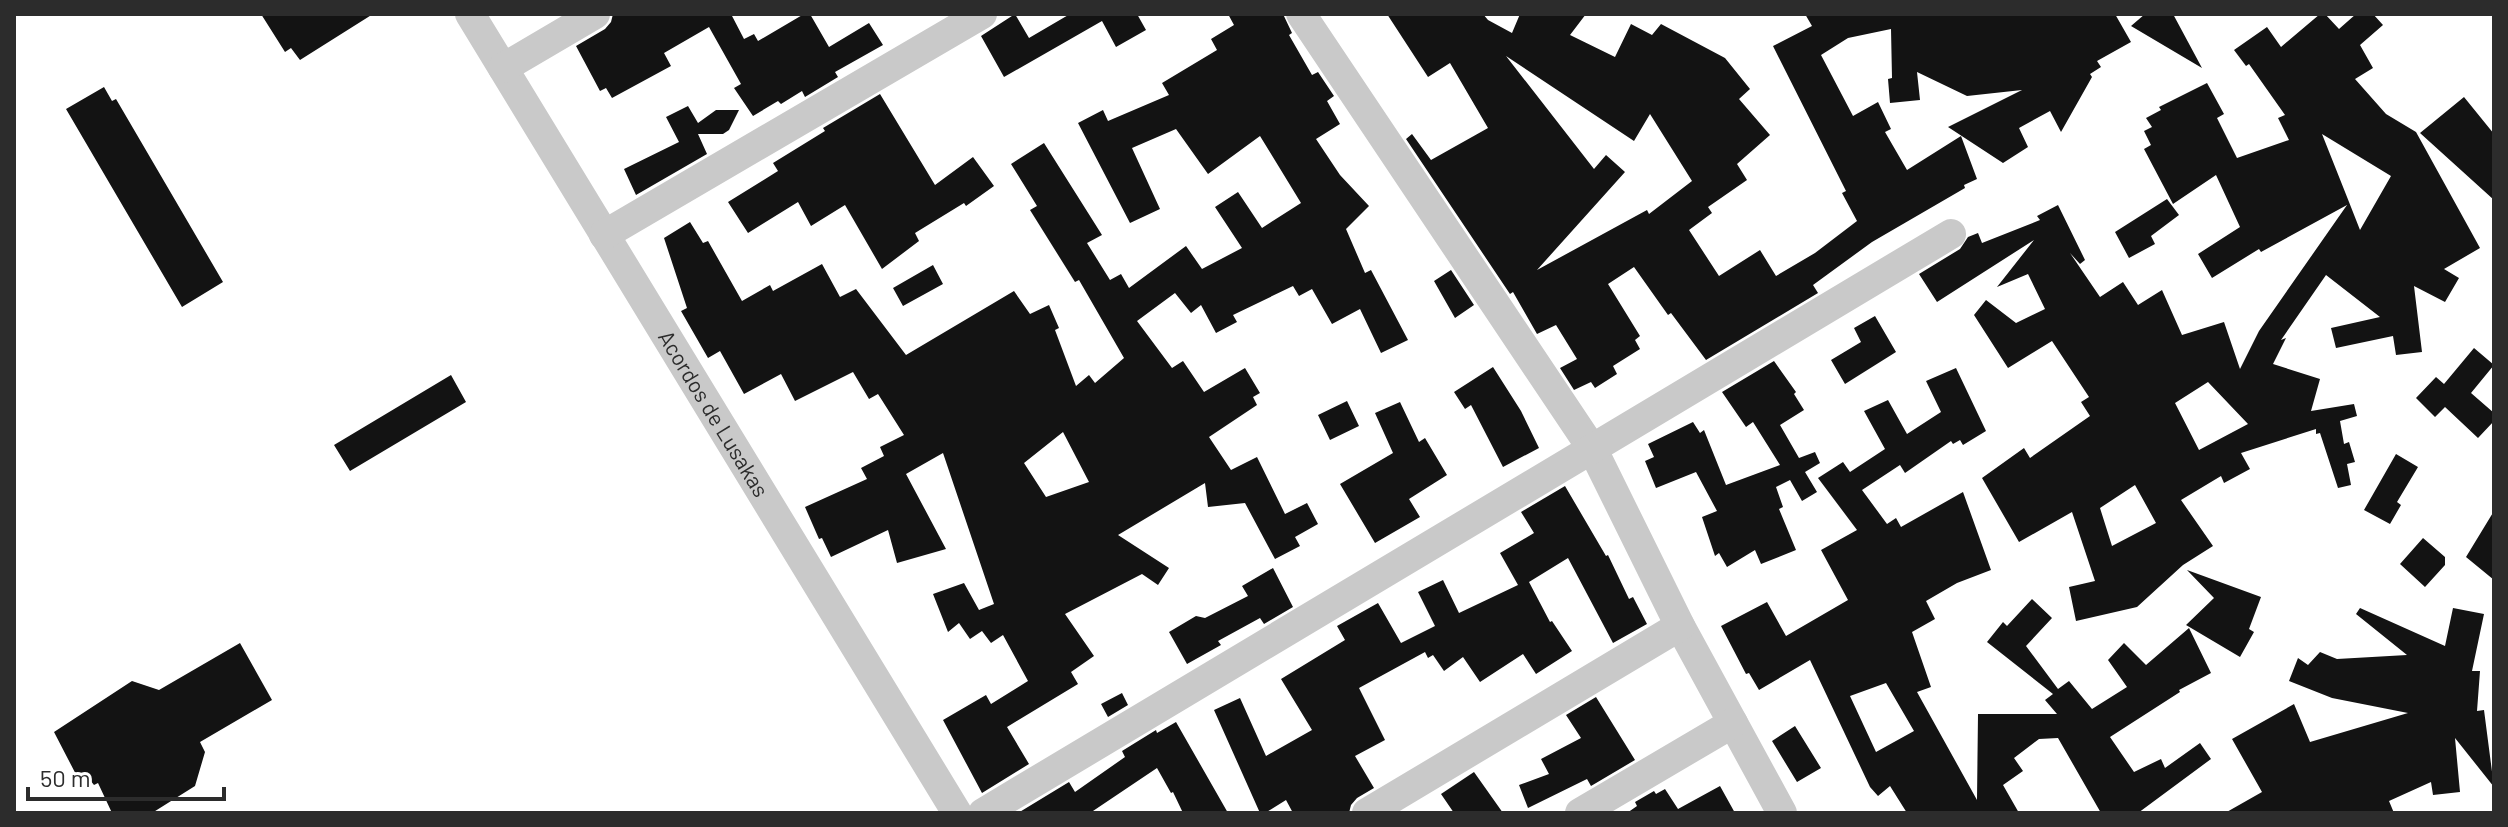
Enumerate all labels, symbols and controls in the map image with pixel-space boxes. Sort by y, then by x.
street label: Acordos de Lusakas [654,325,775,501]
scale bar [28,751,224,801]
text: 50 m [40,763,91,792]

